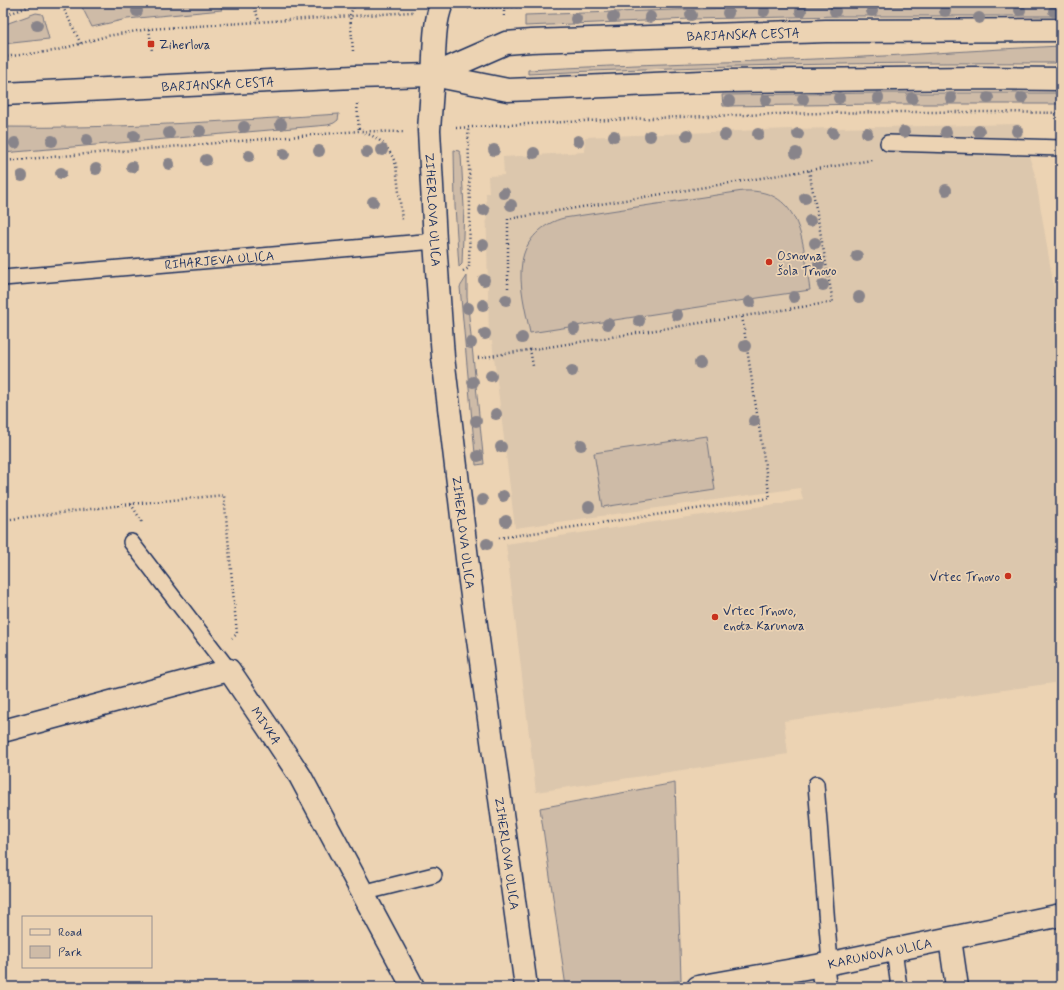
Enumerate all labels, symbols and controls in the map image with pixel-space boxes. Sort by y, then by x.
street label: BARJANSKA CESTA [686,25,800,46]
place label: Ziherlova [159,37,211,54]
marker: Ziherlova [146,39,156,49]
street label: BARJANSKA CESTA [161,74,275,96]
street label: ZIHERLOVA ULICA [420,152,444,267]
street label: RIHARJEVA ULICA [164,248,275,274]
place label: Osnovna šola Trnovo [777,248,837,280]
marker: Osnovna šola Trnovo [764,257,774,267]
street label: ZIHERLOVA ULICA [447,475,478,590]
place label: Vrtec Trnovo [930,569,1000,586]
marker: Vrtec Trnovo [1003,571,1013,581]
place label: Vrtec Trnovo, enota Karunova [723,603,805,635]
marker: Vrtec Trnovo, enota Karunova [710,612,720,622]
street label: MIVKA [246,704,284,749]
street label: ZIHERLOVA ULICA [490,796,522,911]
legend [22,916,152,968]
text: Road [58,925,82,941]
street label: KARUNOVA ULICA [827,935,934,974]
text: Park [58,945,82,961]

